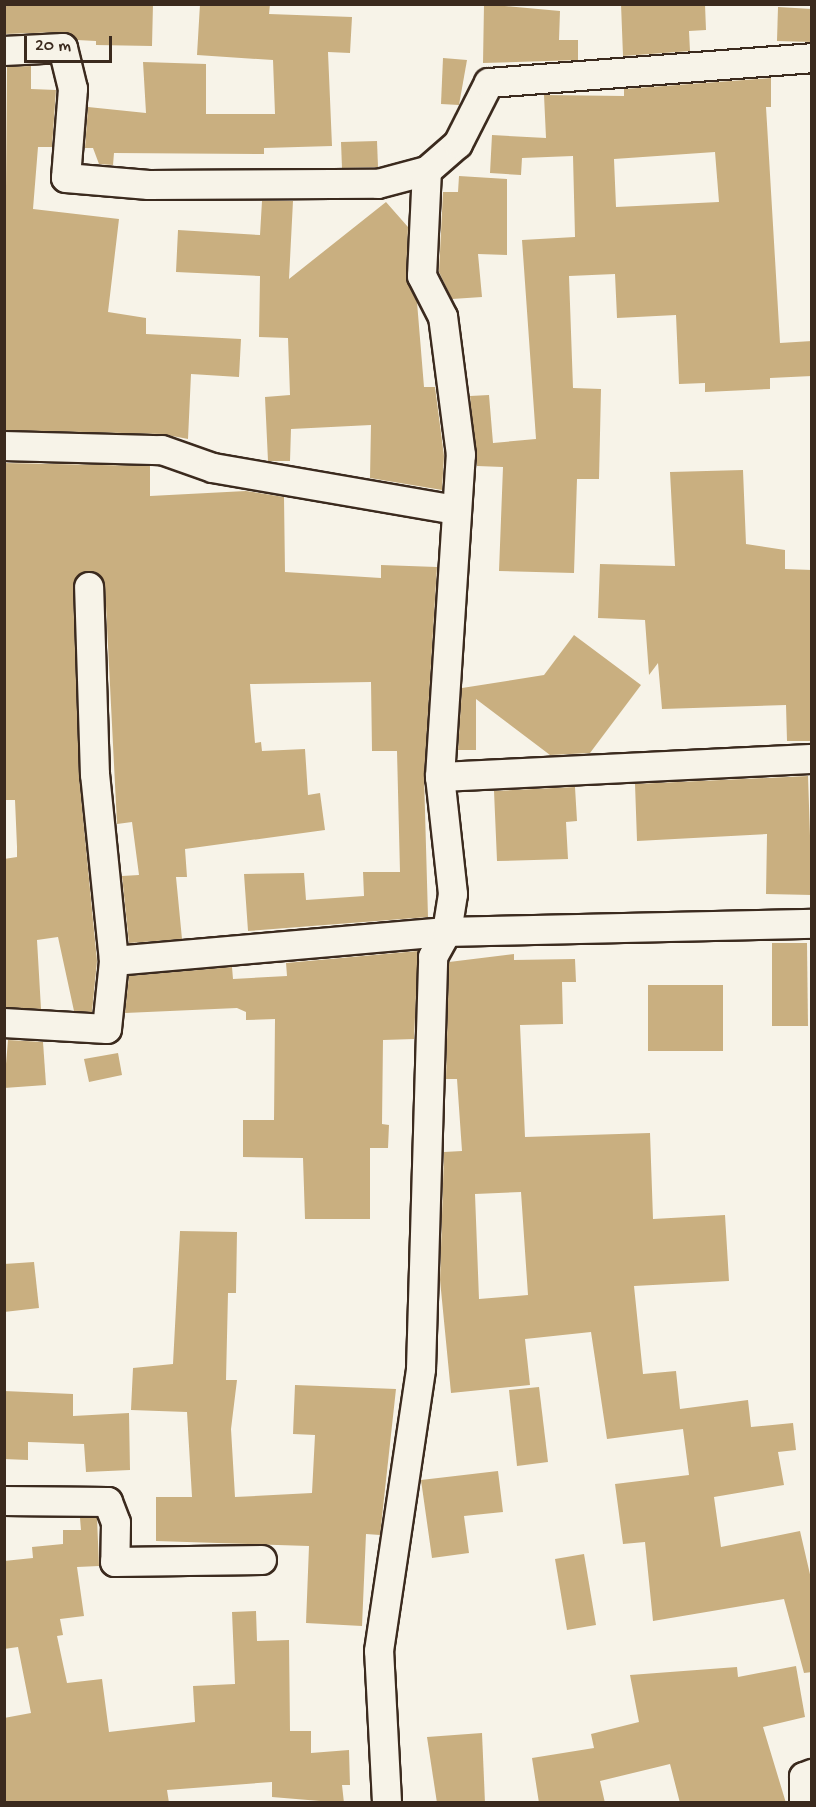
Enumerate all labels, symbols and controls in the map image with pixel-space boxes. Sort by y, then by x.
scale bar [27,24,116,62]
text: 20 m [35,36,71,57]

